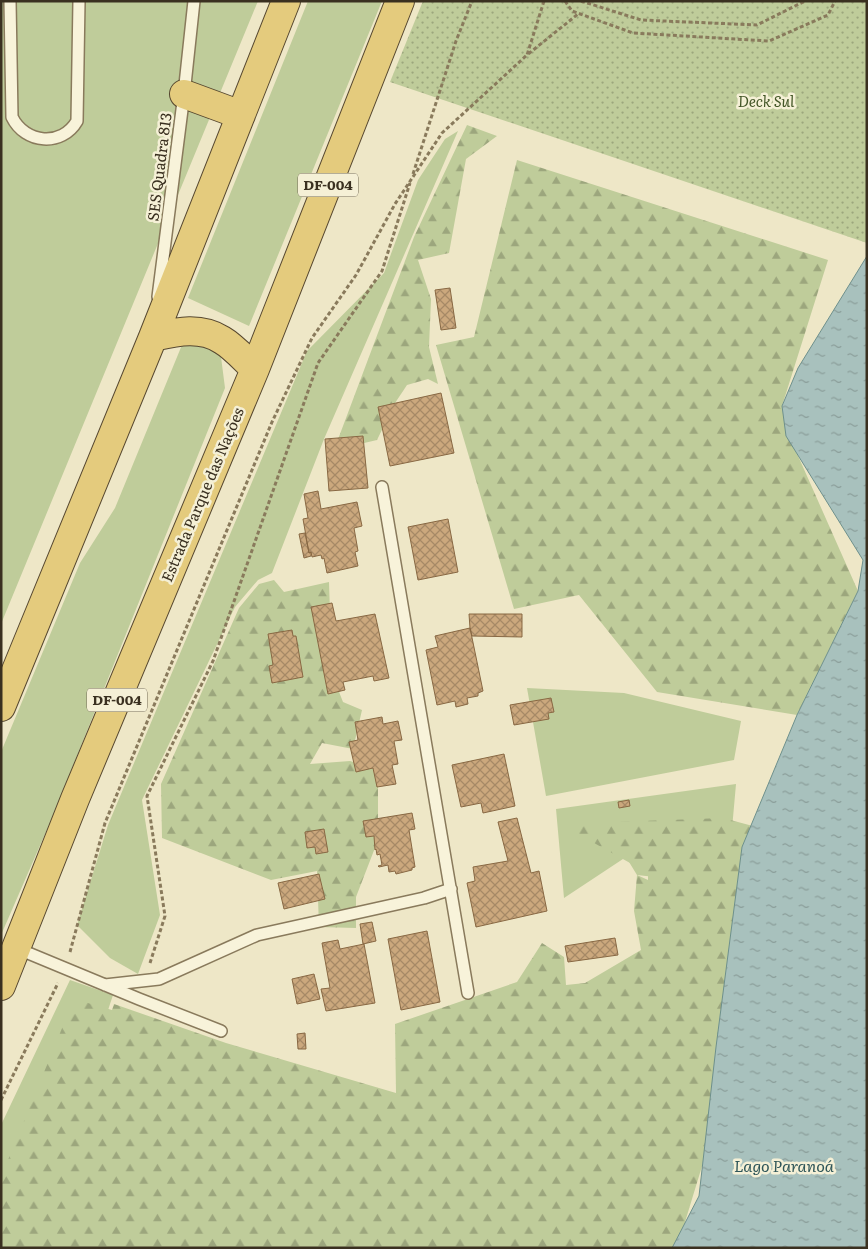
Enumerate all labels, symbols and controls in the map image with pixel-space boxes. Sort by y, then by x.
park label: Deck Sul [738,89,795,112]
street label: SES Quadra 813 [140,111,177,222]
road number: DF-004 [298,174,358,196]
street label: Estrada Parque das Nações [154,403,249,585]
road number: DF-004 [87,688,147,712]
water label: Lago Paranoá [734,1153,835,1177]

